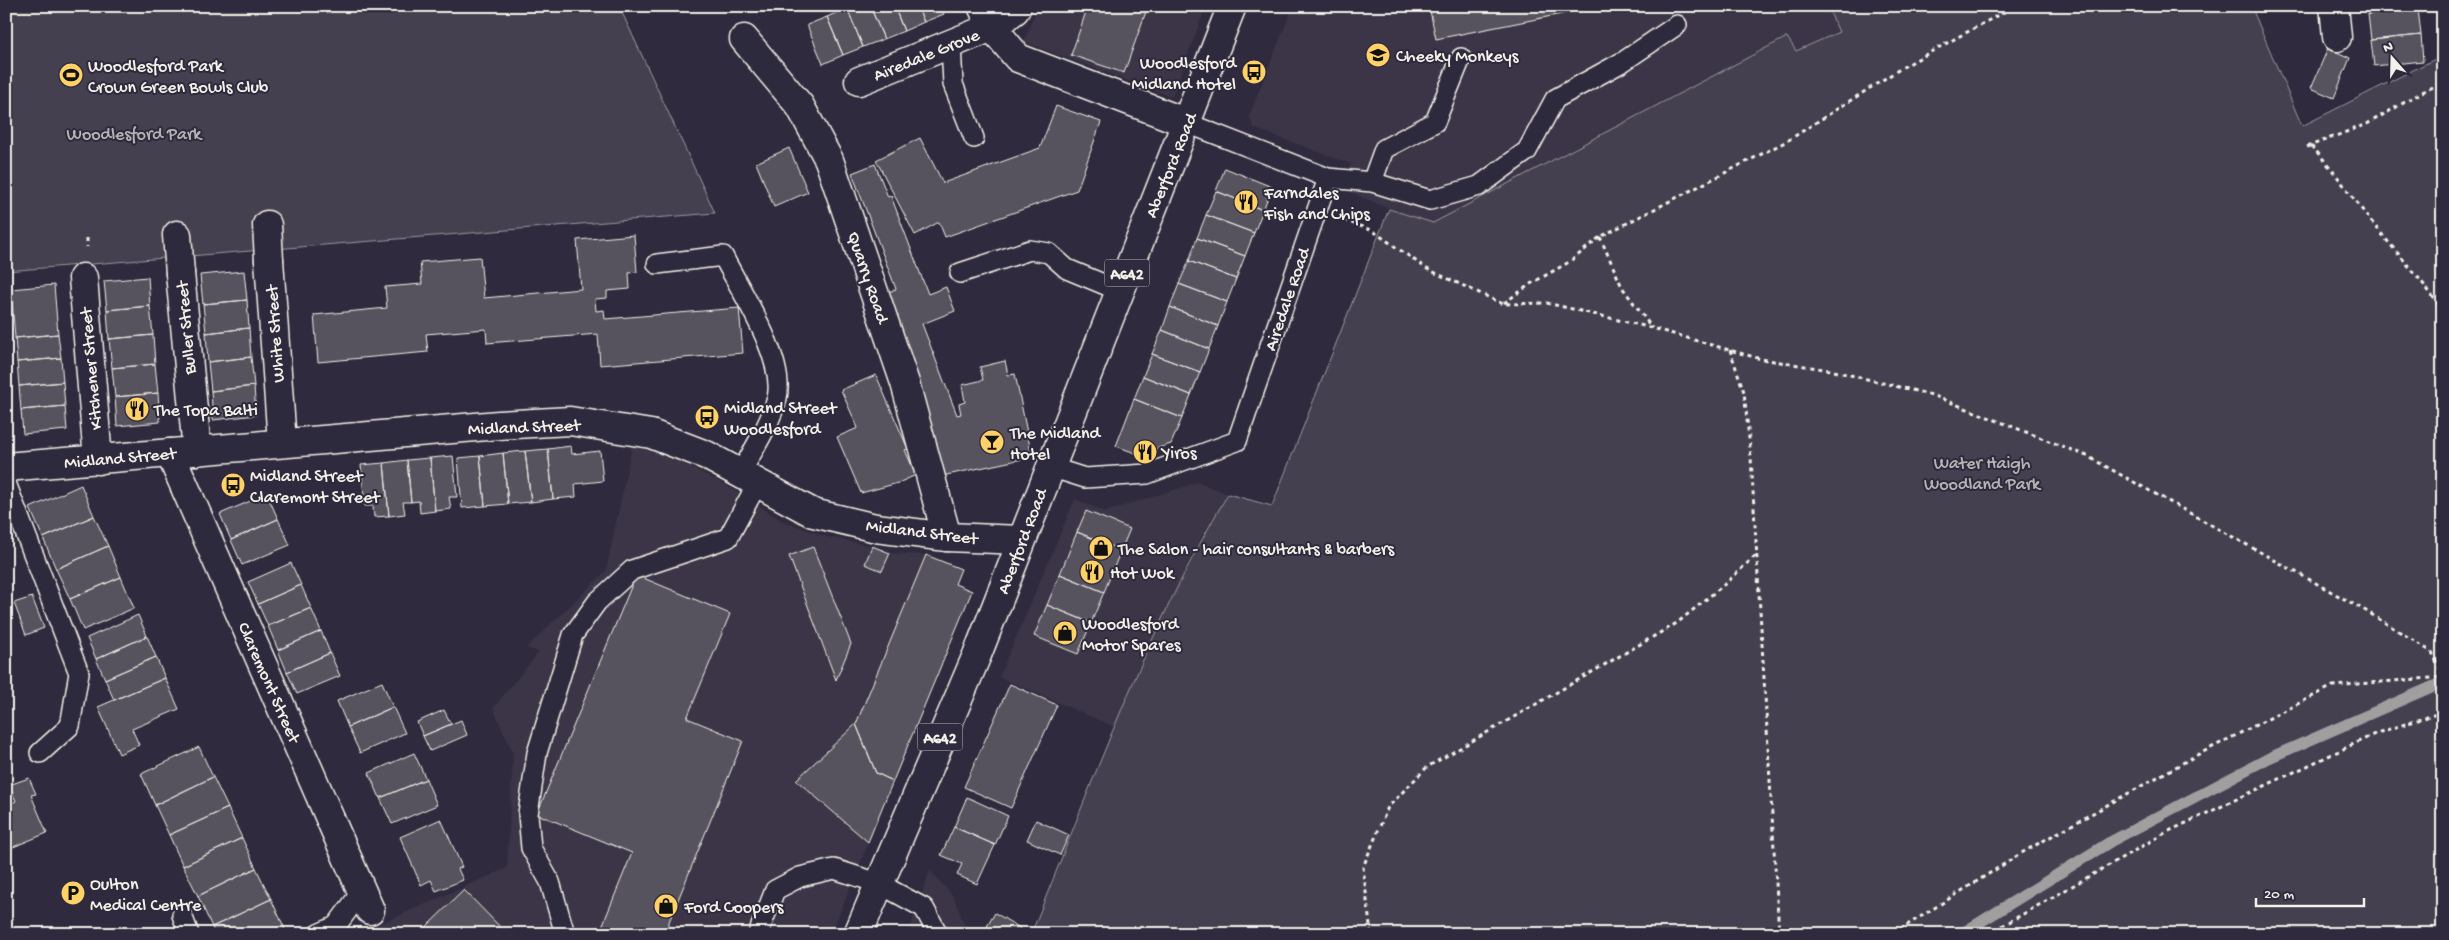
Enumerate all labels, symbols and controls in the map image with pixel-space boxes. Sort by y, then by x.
street label: Airedale Grove [871,25,984,87]
north arrow [2366,32,2416,82]
text: N [2381,39,2396,58]
school or university icon: Cheeky Monkeys [1365,42,1391,68]
place label: Cheeky Monkeys [1396,47,1520,68]
place label: Woodlesford Midland Hotel [1132,54,1237,96]
place label: Woodlesford Park Crown Green Bowls Club [88,57,269,99]
bus stop icon: Woodlesford Midland Hotel [1241,59,1267,85]
sports icon: Woodlesford Park Crown Green Bowls Club [58,62,84,88]
street label: Aberford Road [1142,109,1203,221]
park label: Woodlesford Park [67,125,203,146]
place label: Farndales Fish and Chips [1263,184,1371,226]
restaurant icon: Farndales Fish and Chips [1233,189,1259,215]
street label: Quarry Road [841,229,893,328]
street label: Airedale Road [1261,244,1316,354]
road number: A642 [1104,260,1150,286]
street label: Buller Street [173,279,202,376]
street label: White Street [262,283,290,383]
street label: Kitchener Street [77,305,108,431]
restaurant icon: The Topa Balti [124,396,150,422]
place label: Midland Street Woodlesford [724,399,838,441]
place label: The Topa Balti [153,401,258,422]
bus stop icon: Midland Street Woodlesford [694,404,720,430]
street label: Midland Street [468,416,582,441]
place label: The Midland Hotel [1009,424,1102,466]
bar icon: The Midland Hotel [979,429,1005,455]
restaurant icon: Yiros [1132,439,1158,465]
street label: Midland Street [63,444,179,475]
place label: Yiros [1160,444,1198,465]
park label: Water Haigh Woodland Park [1924,454,2042,496]
place label: Midland Street Claremont Street [250,467,381,509]
bus stop icon: Midland Street Claremont Street [220,472,246,498]
street label: Aberford Road [994,485,1054,598]
street label: Midland Street [865,516,980,551]
shop icon: The Salon - hair consultants & barbers [1088,535,1114,561]
place label: The Salon - hair consultants & barbers [1117,540,1395,561]
restaurant icon: Hot Wok [1079,559,1105,585]
place label: Hot Wok [1110,564,1176,585]
place label: Woodlesford Motor Spares [1082,615,1182,657]
street label: Claremont Street [232,620,304,748]
shop icon: Woodlesford Motor Spares [1052,620,1078,646]
road number: A642 [918,724,962,750]
place label: Oulton Medical Centre [90,875,202,917]
scale bar [2256,875,2364,907]
parking icon: Oulton Medical Centre [60,880,86,906]
text: 20 m [2264,886,2294,904]
shop icon: Ford Coopers [653,893,679,919]
place label: Ford Coopers [683,898,785,919]

